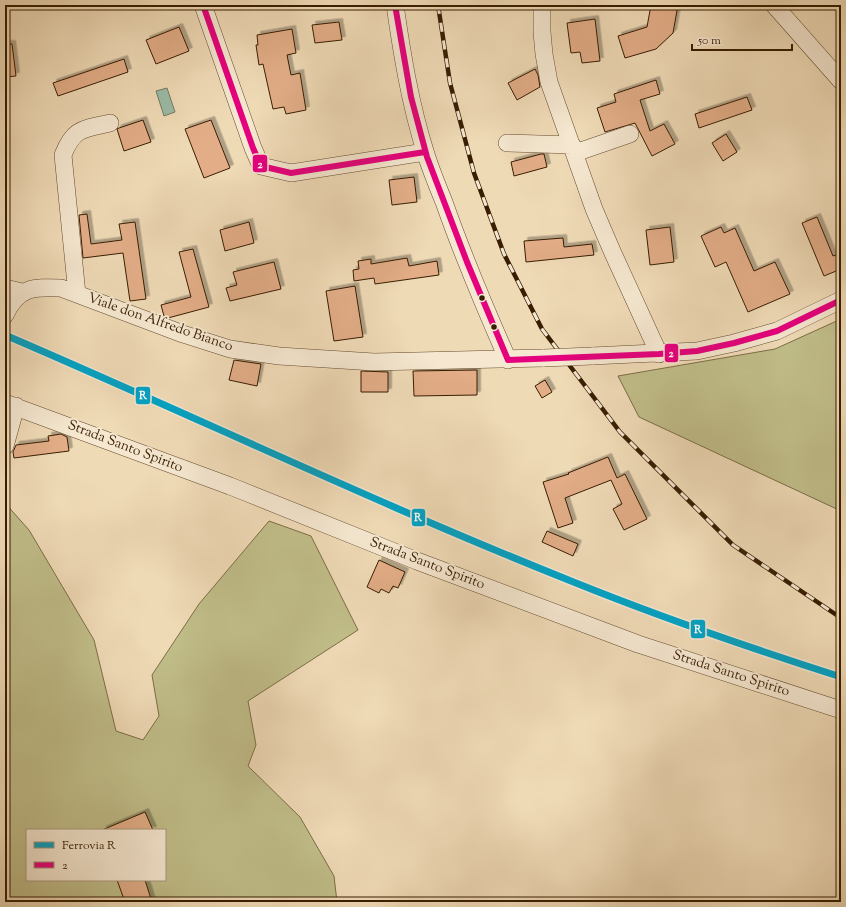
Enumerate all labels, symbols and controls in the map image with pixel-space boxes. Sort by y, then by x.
scale bar [692,26,792,52]
text: 50 m [697,32,721,50]
line badge: 2 [252,154,268,173]
text: 2 [257,157,263,173]
street label: Viale don Alfredo Bianco [85,289,236,357]
unlabelled marker [477,293,487,303]
unlabelled marker [489,322,499,332]
line badge: 2 [664,343,679,363]
text: 2 [668,346,674,362]
line badge: R [135,386,151,405]
text: R [138,388,148,404]
street label: Strada Santo Spirito [64,416,186,478]
line badge: R [411,508,426,527]
text: R [413,510,423,526]
street label: Strada Santo Spirito [366,533,488,595]
line badge: R [690,619,706,639]
text: R [693,622,703,638]
street label: Strada Santo Spirito [670,646,792,702]
legend [26,829,166,881]
text: Ferrovia R [62,837,116,855]
text: 2 [62,857,68,875]

